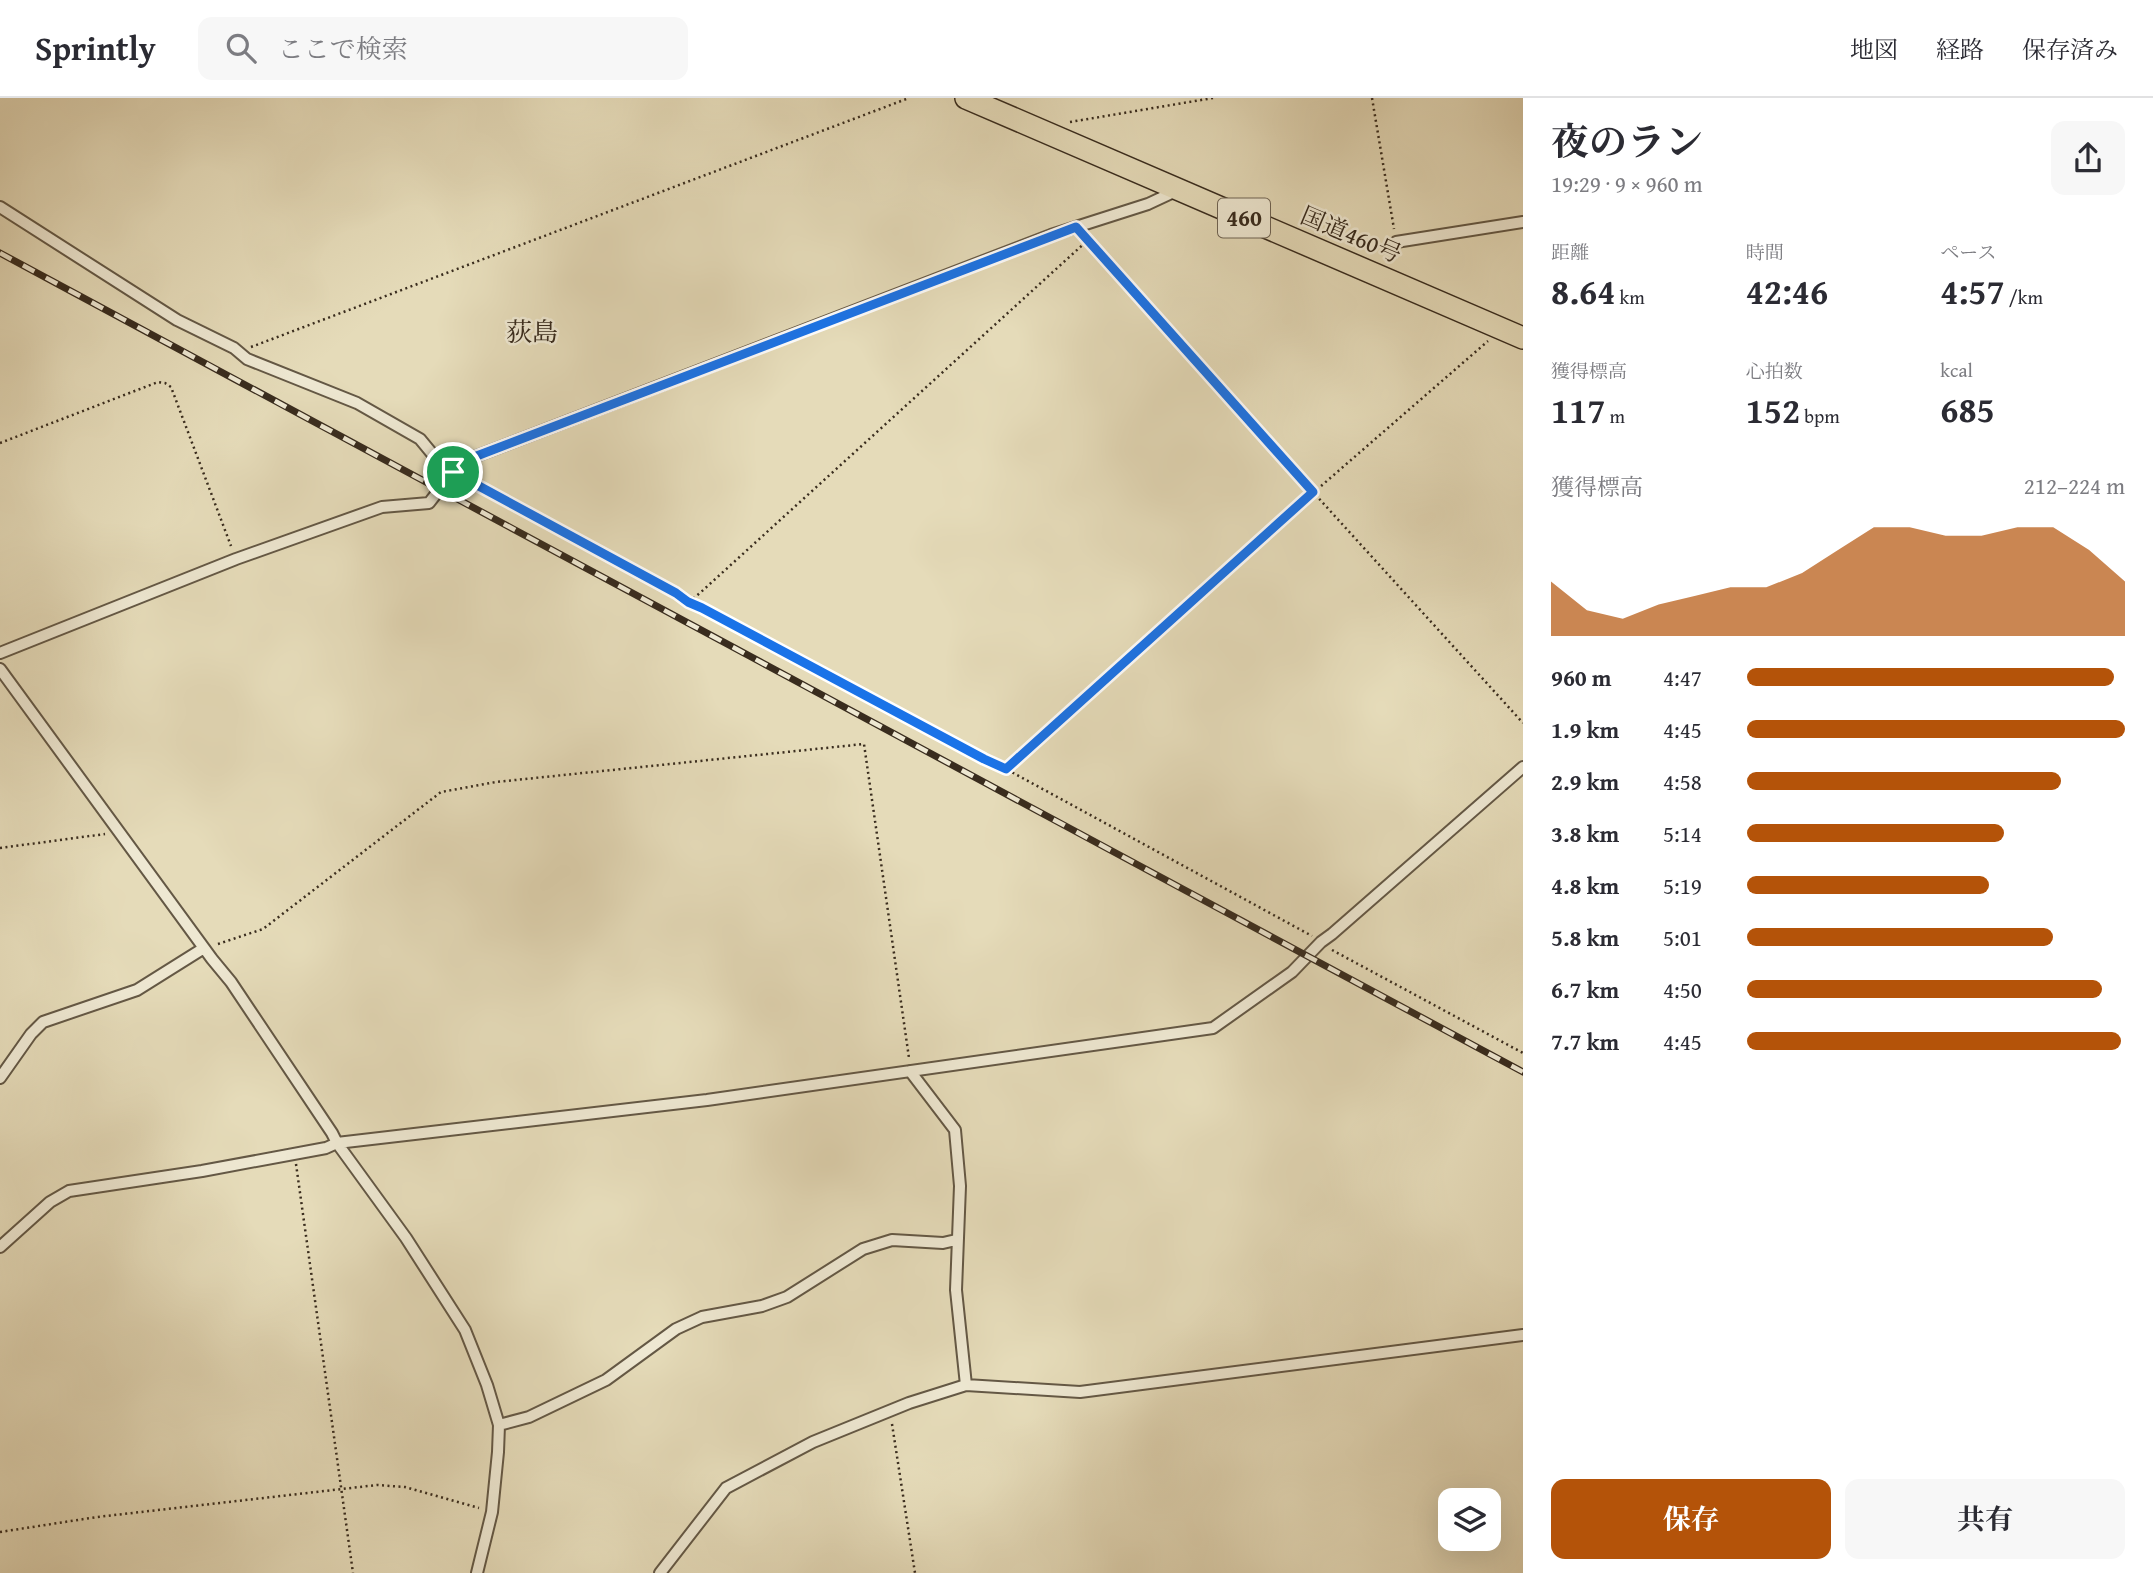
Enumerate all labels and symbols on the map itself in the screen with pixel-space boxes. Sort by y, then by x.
road number: 460 [1218,198,1270,238]
street label: 国道460号 [1295,198,1407,271]
district label: 荻島 [506,312,558,351]
pin [423,442,483,502]

